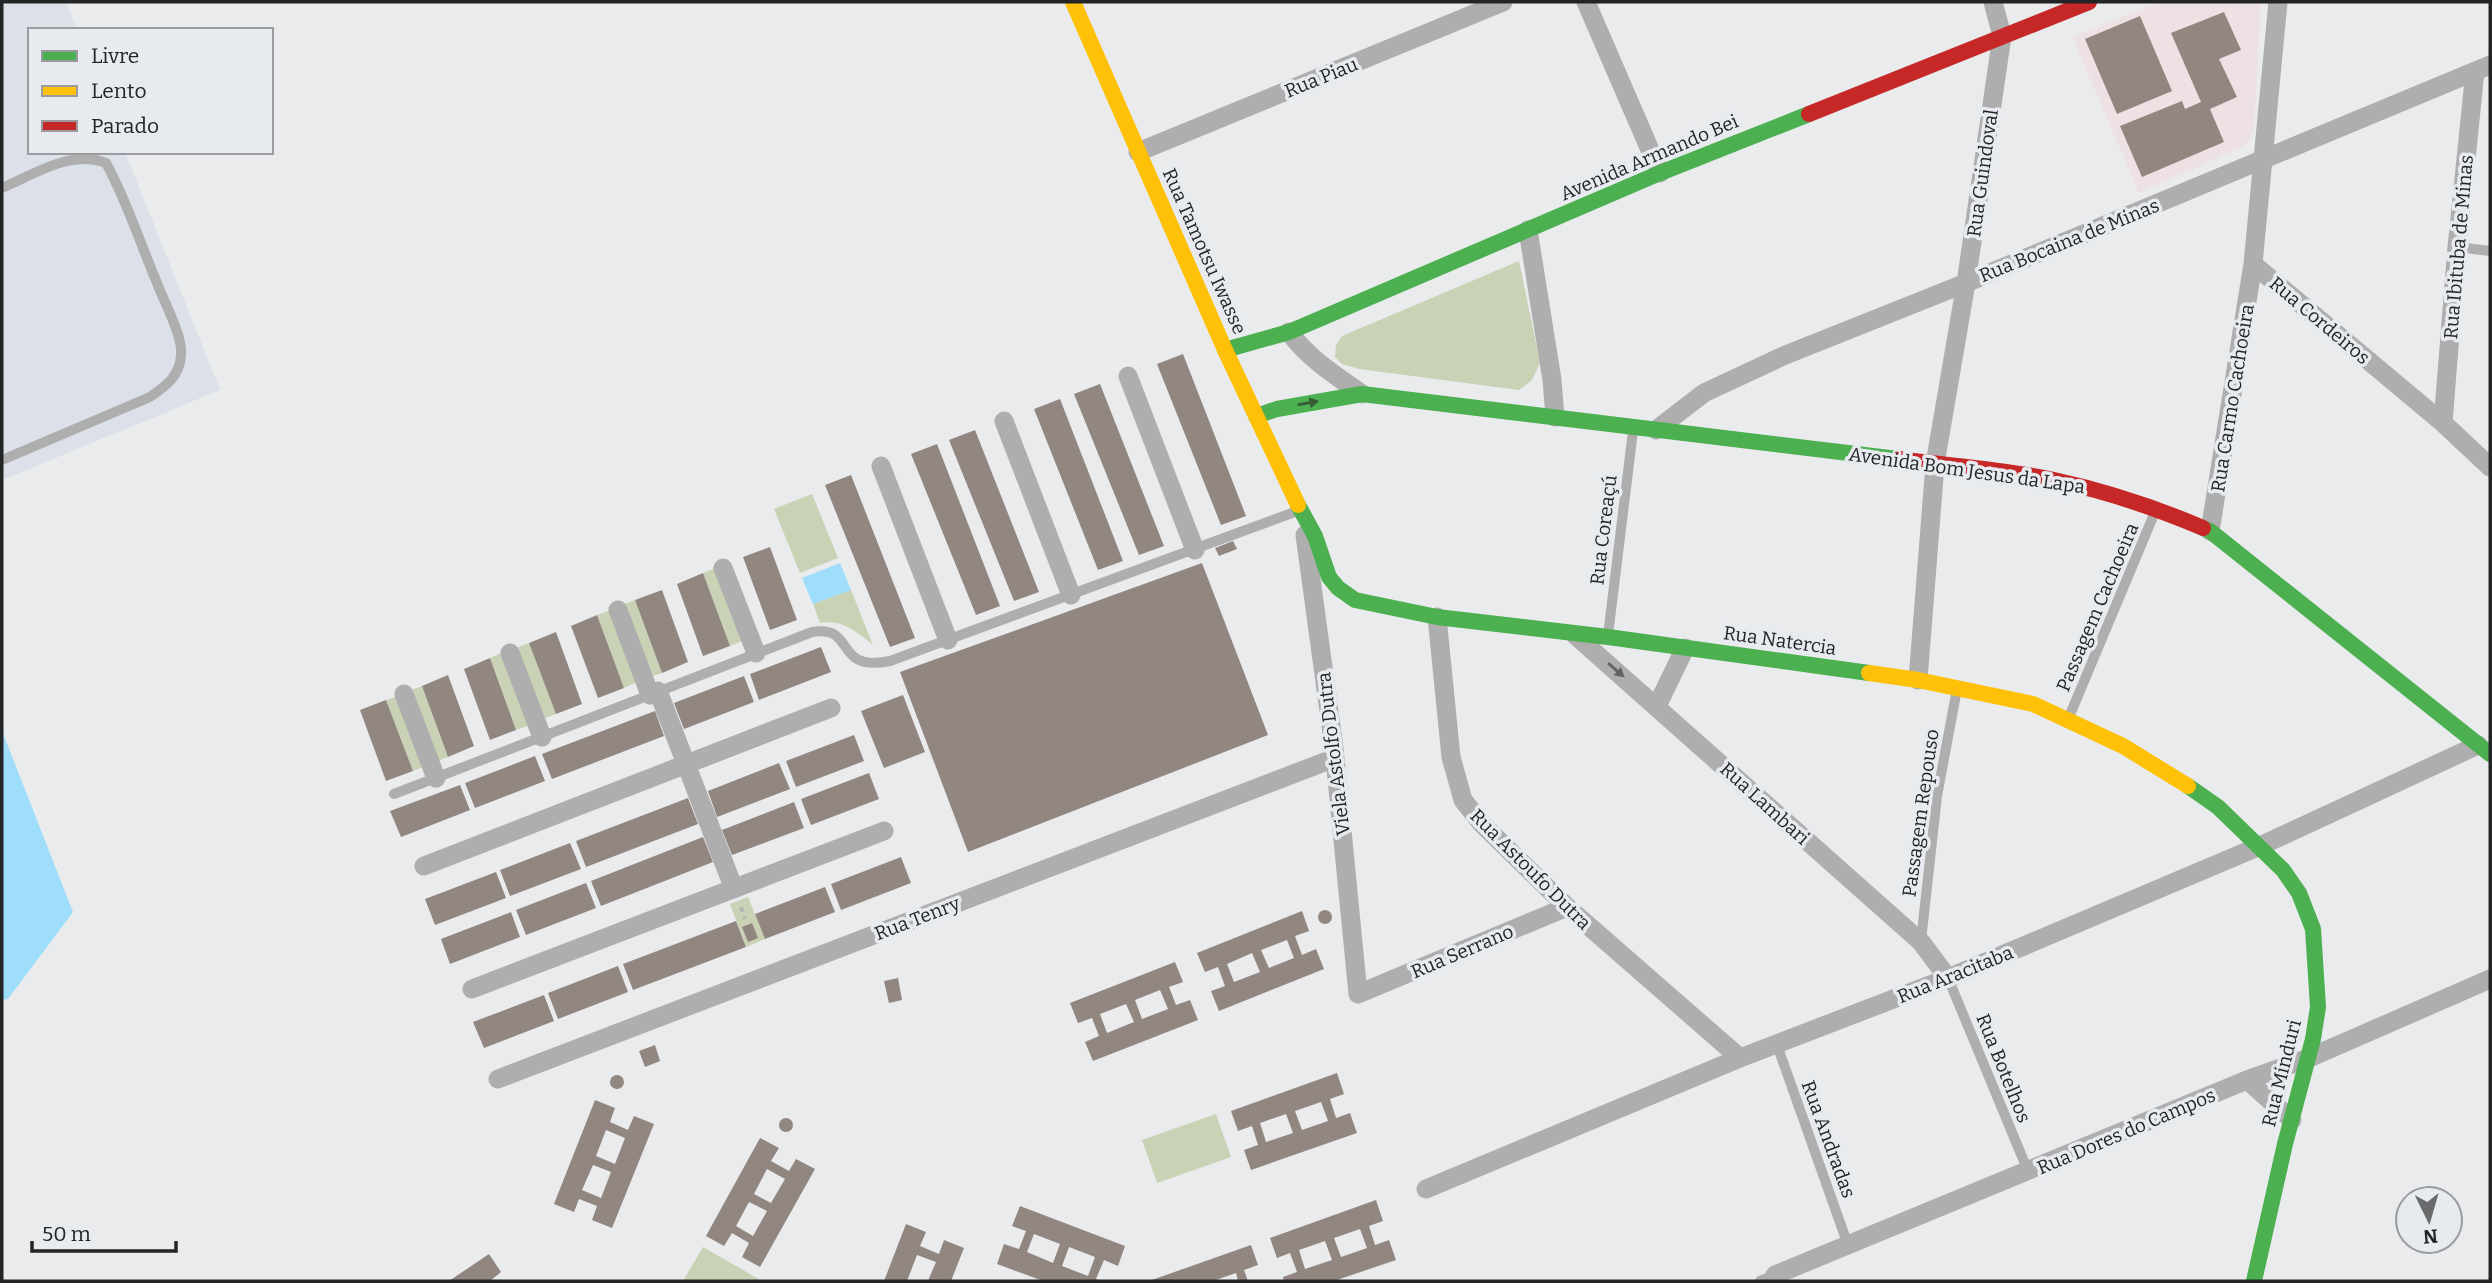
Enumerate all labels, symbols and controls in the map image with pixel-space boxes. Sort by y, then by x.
legend [28,28,273,154]
text: Livre [91,43,139,69]
street label: Rua Piau [1281,52,1361,103]
text: Lento [91,78,147,104]
street label: Rua Guindoval [1962,108,2003,238]
street label: Avenida Armando Bei [1557,109,1742,205]
text: Parado [91,113,159,139]
street label: Rua Ibituba de Minas [2439,154,2478,340]
street label: Rua Tamotsu Iwasse [1158,165,1251,338]
street label: Rua Bocaina de Minas [1976,194,2163,287]
street label: Rua Cordeiros [2265,272,2375,369]
street label: Rua Carmo Cachoeira [2206,302,2259,494]
one-way arrow [1298,397,1320,408]
street label: Avenida Bom Jesus da Lapa [1847,443,2087,499]
street label: Rua Coreaçú [1585,473,1622,586]
street label: Passagem Cachoeira [2051,519,2144,695]
street label: Rua Natercia [1722,621,1838,660]
one-way arrow [1607,662,1625,678]
street label: Viela Astolfo Dutra [1312,670,1355,837]
street label: Passagem Repouso [1897,728,1944,898]
street label: Rua Lambari [1715,757,1814,850]
street label: Rua Astoufo Dutra [1466,804,1596,935]
street label: Rua Tenry [871,891,964,945]
street label: Rua Serrano [1408,920,1517,983]
street label: Rua Aracitaba [1894,941,2017,1008]
street label: Rua Botelhos [1971,1010,2036,1126]
street label: Rua Minduri [2257,1017,2306,1129]
street label: Rua Andradas [1797,1077,1860,1201]
street label: Rua Dores do Campos [2034,1083,2219,1179]
north arrow [2394,1185,2464,1255]
scale bar [32,1210,175,1254]
text: 50 m [42,1221,91,1247]
text: N [2422,1224,2439,1249]

